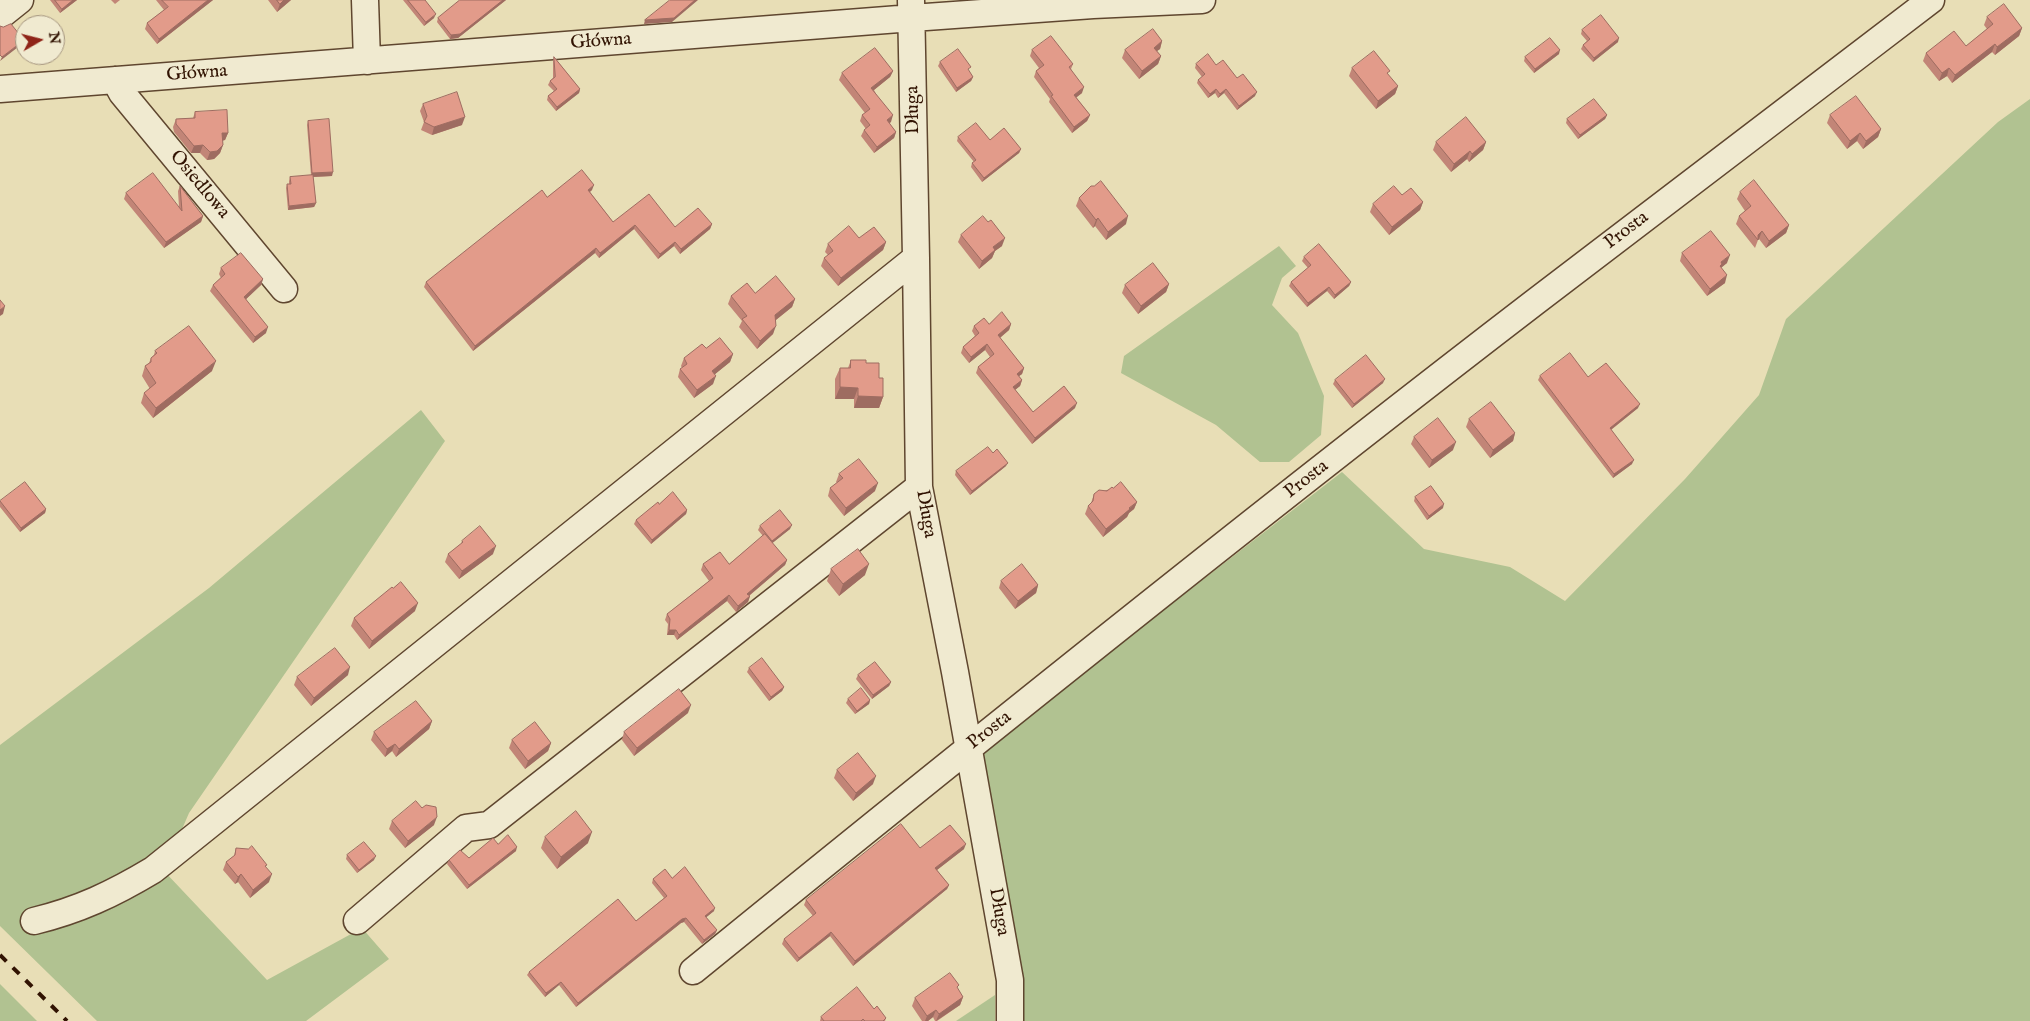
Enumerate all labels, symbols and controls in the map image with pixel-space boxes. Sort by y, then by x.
north arrow [15,15,65,65]
street label: Główna [570,28,632,56]
text: N [44,31,64,45]
street label: Główna [166,60,228,88]
street label: Długa [902,85,926,135]
street label: Osiedlowa [164,146,234,224]
street label: Prosta [1600,207,1654,255]
street label: Prosta [1280,456,1334,504]
street label: Długa [910,488,940,540]
street label: Prosta [963,707,1017,755]
street label: Długa [983,886,1013,938]

